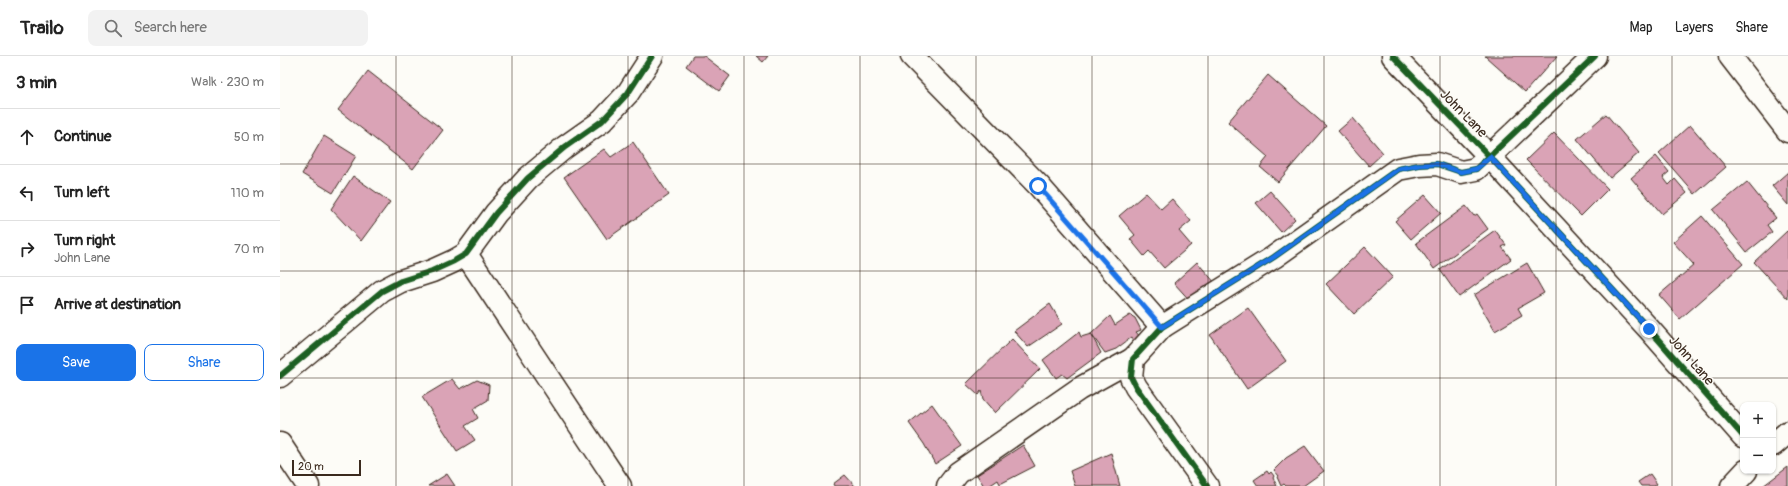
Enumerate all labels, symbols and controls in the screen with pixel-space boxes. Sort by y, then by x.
search box [88,10,368,46]
text: Trailo [20,16,64,40]
icon: search [102,17,124,39]
text: Search here [134,18,207,37]
text: Map [1630,19,1653,36]
text: Layers [1675,19,1713,36]
text: Share [1735,19,1768,36]
text: 3 min [16,72,57,93]
text: Walk · 230 m [191,74,264,90]
street label: John Lane [1436,86,1491,141]
icon: ahead [16,126,38,148]
text: Continue [54,127,112,146]
text: 50 m [234,129,264,145]
route start [1029,177,1047,195]
icon: left [16,182,38,204]
text: Turn left [54,183,110,202]
text: 110 m [231,185,264,201]
text: Turn right [54,231,115,250]
icon: right [16,238,38,260]
text: 70 m [234,241,264,257]
text: John Lane [54,250,110,266]
icon: arrive [16,294,38,316]
text: Arrive at destination [54,295,181,314]
route end [1640,320,1658,338]
street label: John Lane [1665,332,1718,389]
button: Save [16,344,136,381]
button: Share [144,344,264,381]
map controls [1740,402,1776,474]
button: + [1740,402,1776,438]
button: − [1740,438,1776,474]
scale bar [292,458,361,477]
text: 20 m [298,460,324,473]

